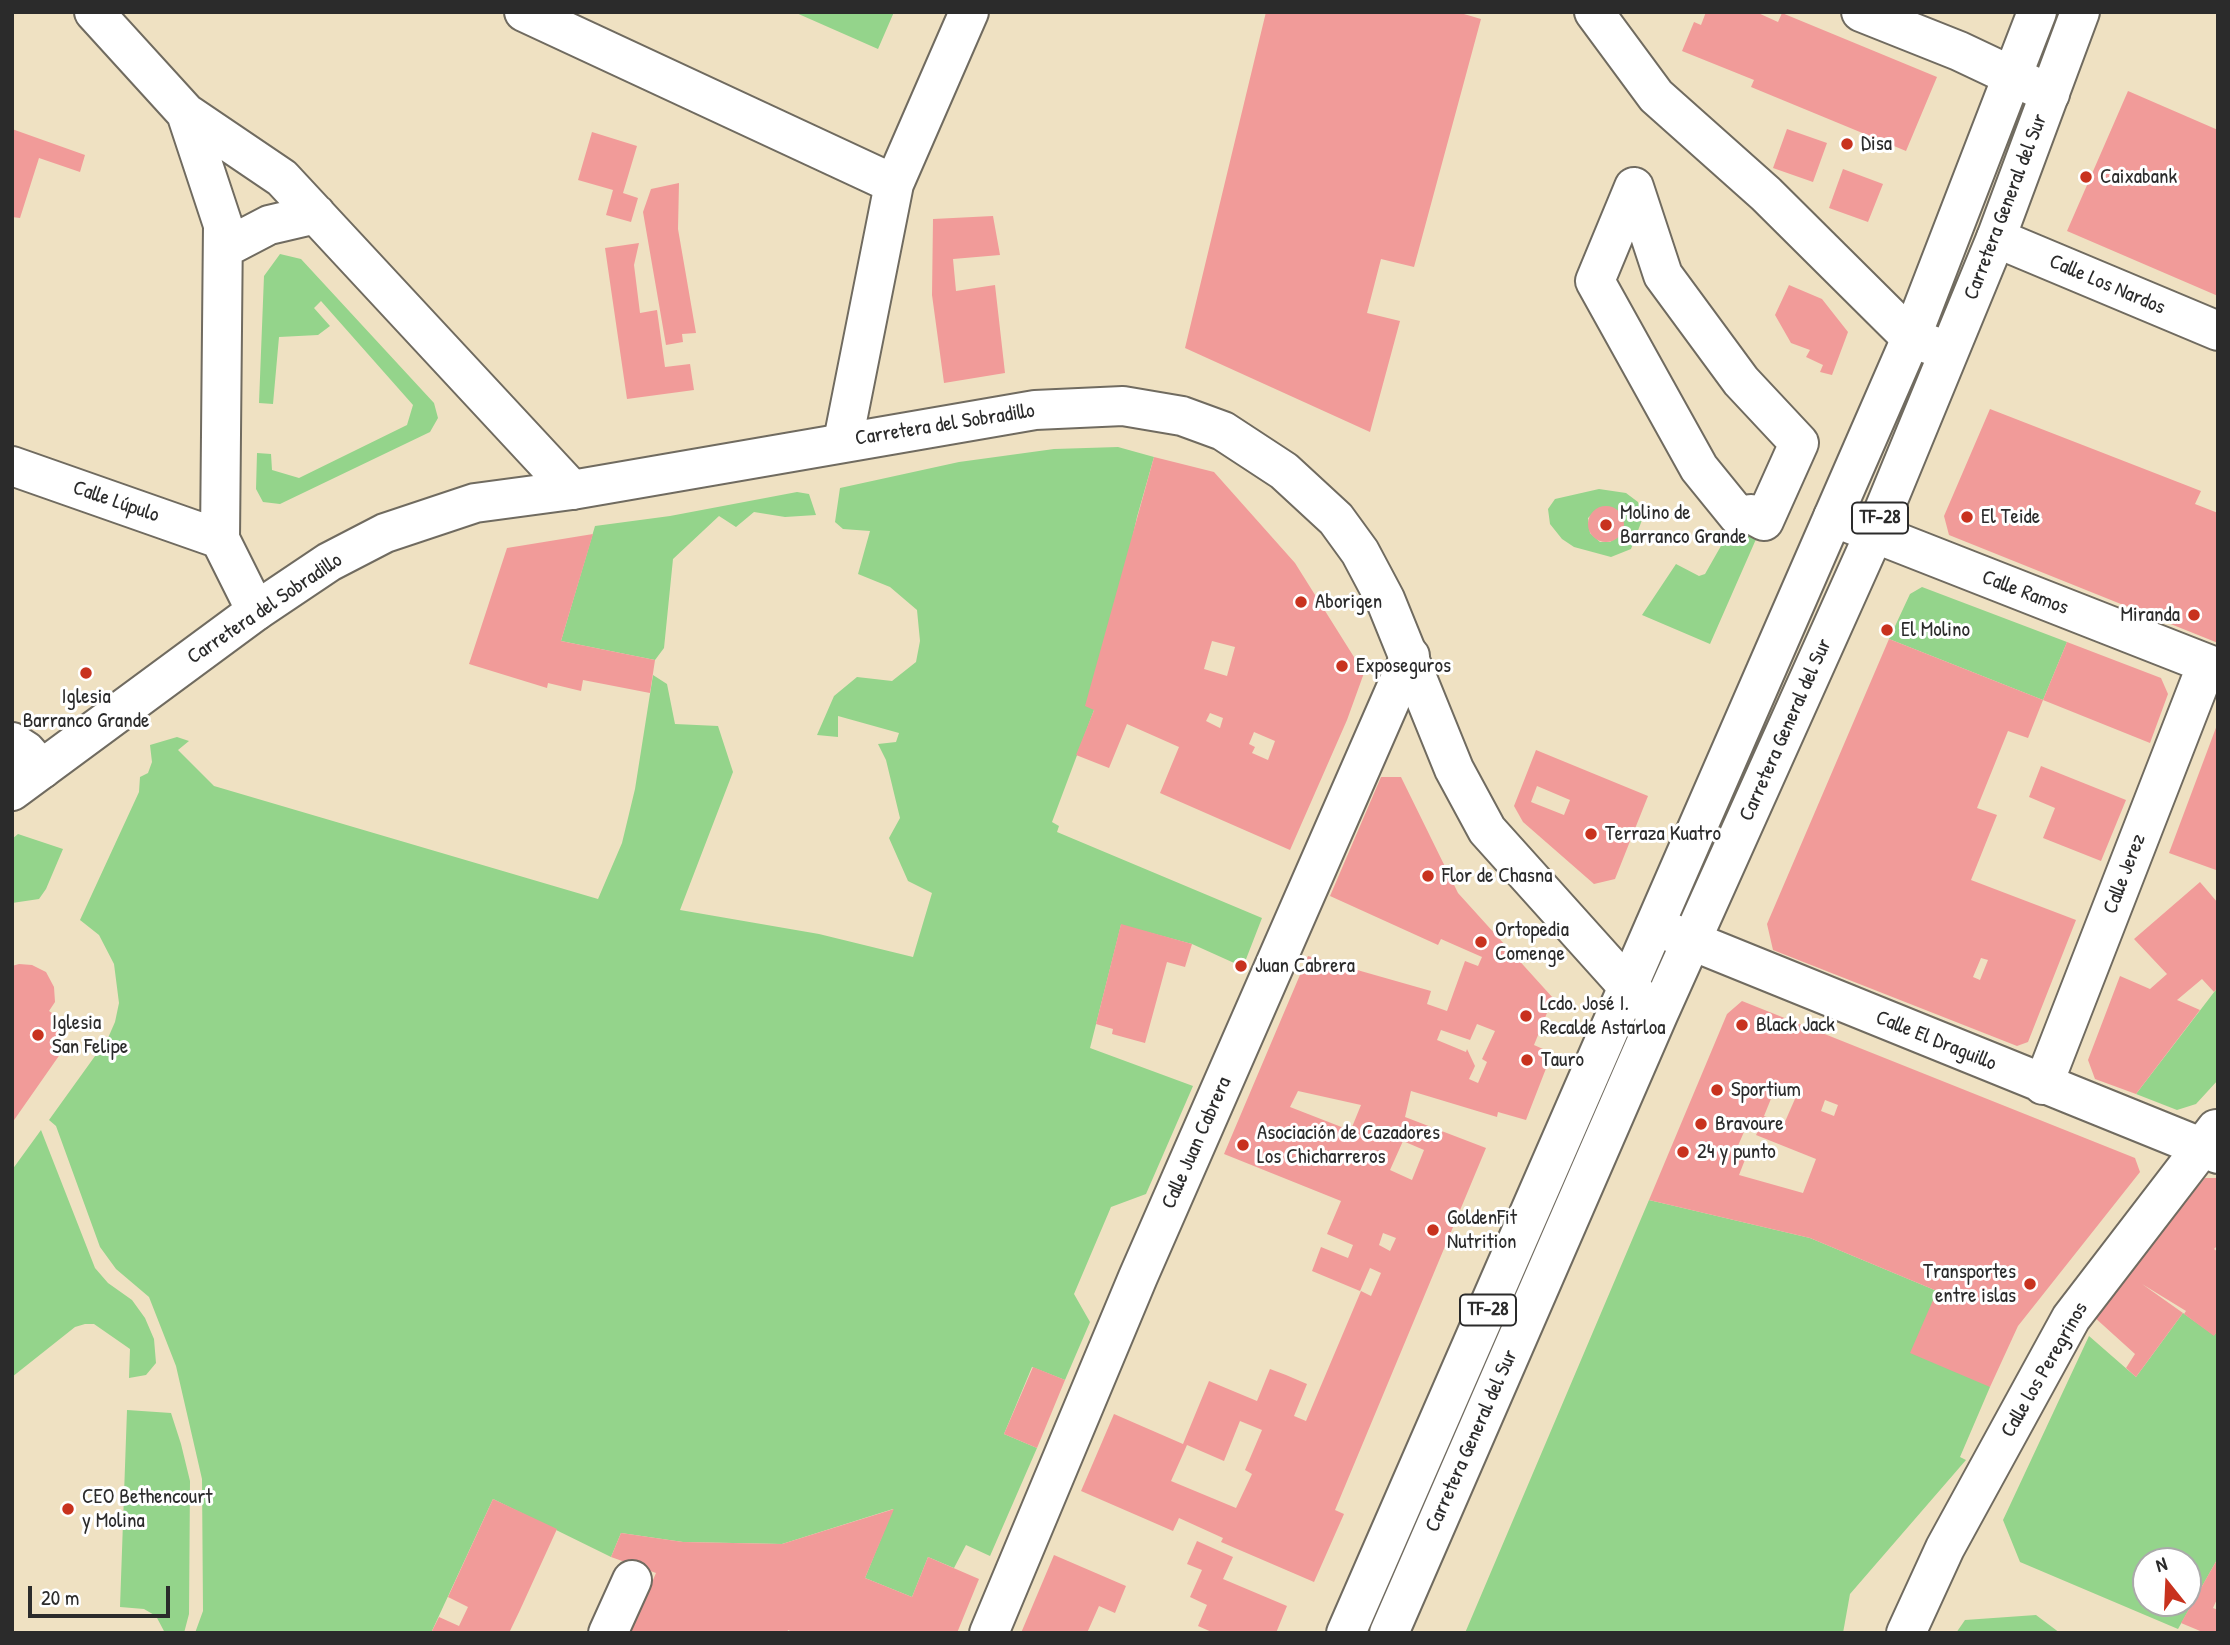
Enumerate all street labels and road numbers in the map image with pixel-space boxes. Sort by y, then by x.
street label: Carretera General del Sur [1959,110,2053,304]
street label: Calle Los Nardos [2045,249,2169,321]
street label: Carretera del Sobradillo [853,398,1037,452]
street label: Calle Lúpulo [70,475,162,529]
road number: TF-28 [1852,503,1908,534]
street label: Carretera del Sobradillo [183,548,347,670]
street label: Calle Ramos [1978,565,2072,621]
street label: Carretera General del Sur [1734,635,1838,825]
street label: Calle Jerez [2098,830,2152,918]
street label: Calle El Draguillo [1872,1005,2000,1077]
street label: Calle Juan Cabrera [1157,1073,1237,1213]
road number: TF-28 [1460,1294,1516,1326]
street label: Calle los Peregrinos [1996,1298,2094,1442]
street label: Carretera General del Sur [1420,1346,1524,1536]

